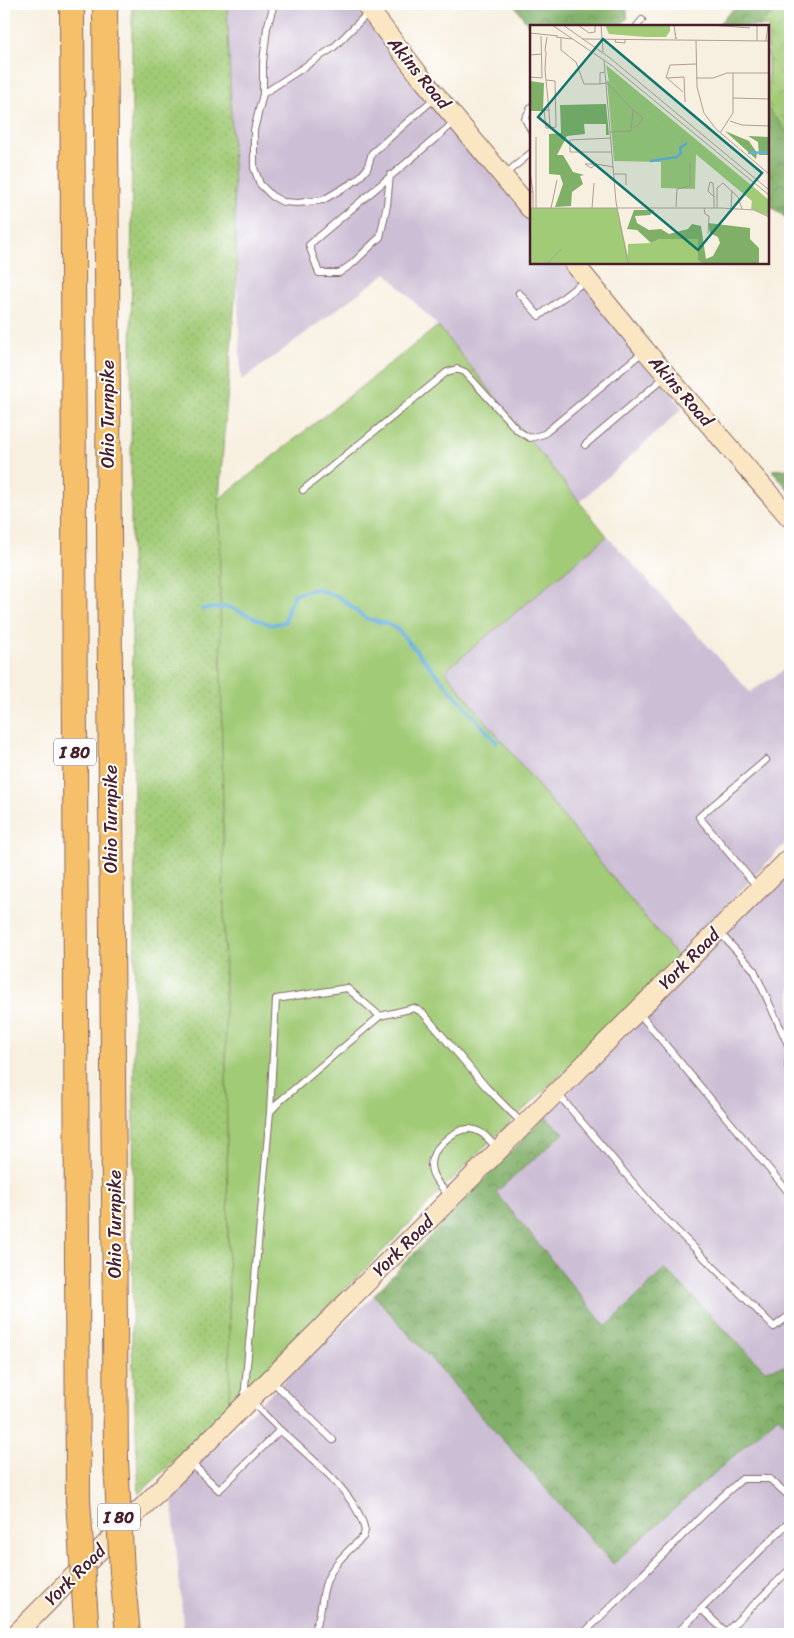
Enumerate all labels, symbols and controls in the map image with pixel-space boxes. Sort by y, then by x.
inset map [530,25,769,264]
street label: Akins Road [379,28,460,118]
street label: Akins Road [640,347,723,435]
street label: Ohio Turnpike [92,360,124,468]
road number: I 80 [54,739,96,766]
street label: Ohio Turnpike [95,765,127,873]
street label: York Road [650,919,729,998]
street label: Ohio Turnpike [99,1170,131,1278]
street label: York Road [364,1206,443,1285]
road number: I 80 [98,1504,140,1530]
street label: York Road [36,1535,115,1614]

